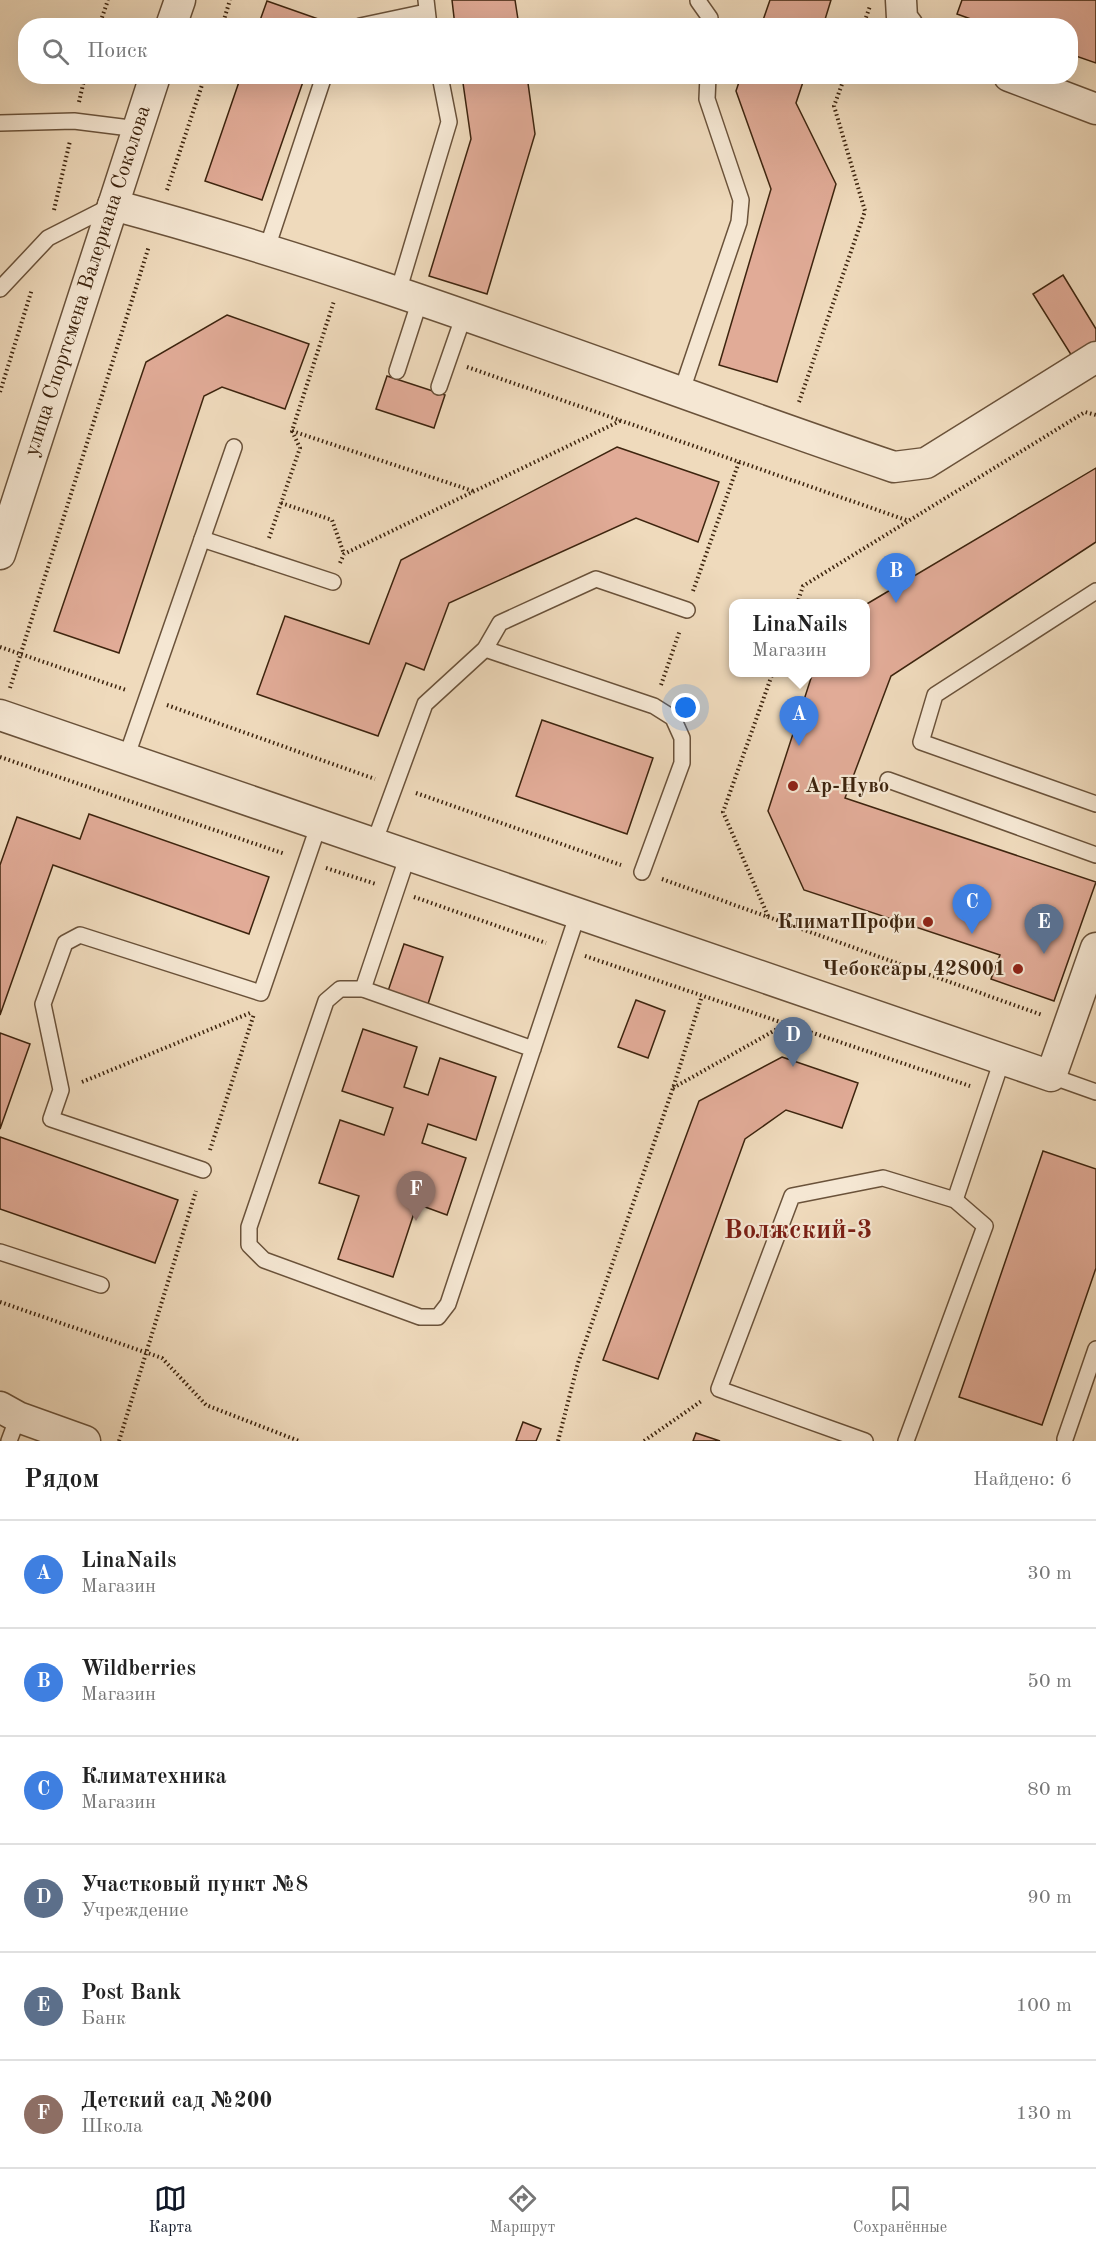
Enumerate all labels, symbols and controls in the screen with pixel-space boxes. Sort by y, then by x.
search box [18,18,1078,84]
icon: search [39,35,72,68]
text: Поиск [87,40,148,62]
street label: улица Спортсмена Валериана Соколова [21,103,155,459]
pin: B [876,554,916,603]
popup [729,599,870,677]
text: LinaNails [752,614,847,636]
text: Магазин [752,641,827,661]
your location [671,693,700,722]
pin: A [780,696,818,746]
place label: Ар-Нуво [805,776,889,797]
marker: Ар-Нуво [786,779,800,793]
pin: C [952,884,992,934]
pin: E [1024,904,1064,954]
place label: КлиматПрофи [777,912,916,933]
marker: КлиматПрофи [921,915,935,929]
place label: Чебоксары 428001 [822,959,1006,980]
marker: Чебоксары 428001 [1011,962,1025,976]
pin: D [774,1018,812,1067]
pin: F [396,1172,436,1221]
district label: Волжский-3 [724,1217,872,1244]
text: Рядом [24,1467,99,1493]
text: Найдено: 6 [973,1470,1072,1490]
text: LinaNails [81,1550,176,1572]
text: A [36,1564,51,1584]
text: 30 m [1027,1564,1072,1584]
text: Магазин [81,1577,156,1597]
text: Wildberries [81,1658,196,1680]
text: B [36,1672,51,1692]
text: 50 m [1027,1672,1072,1692]
text: Магазин [81,1685,156,1705]
text: Климатехника [81,1766,227,1788]
text: C [37,1780,50,1800]
text: 80 m [1027,1780,1072,1800]
text: Магазин [81,1793,156,1813]
text: Участковый пункт №8 [81,1874,308,1896]
text: D [36,1888,51,1908]
text: 90 m [1027,1888,1072,1908]
text: Учреждение [81,1901,189,1921]
text: Post Bank [81,1982,181,2004]
text: E [37,1996,50,2016]
text: 100 m [1016,1996,1072,2016]
text: Банк [81,2009,126,2029]
text: Детский сад №200 [81,2090,272,2112]
text: F [37,2104,50,2124]
text: 130 m [1016,2104,1072,2124]
text: Школа [81,2117,143,2137]
tab: Карта [149,2182,192,2238]
tab: Маршрут [490,2182,555,2238]
tab: Сохранённые [853,2182,947,2238]

